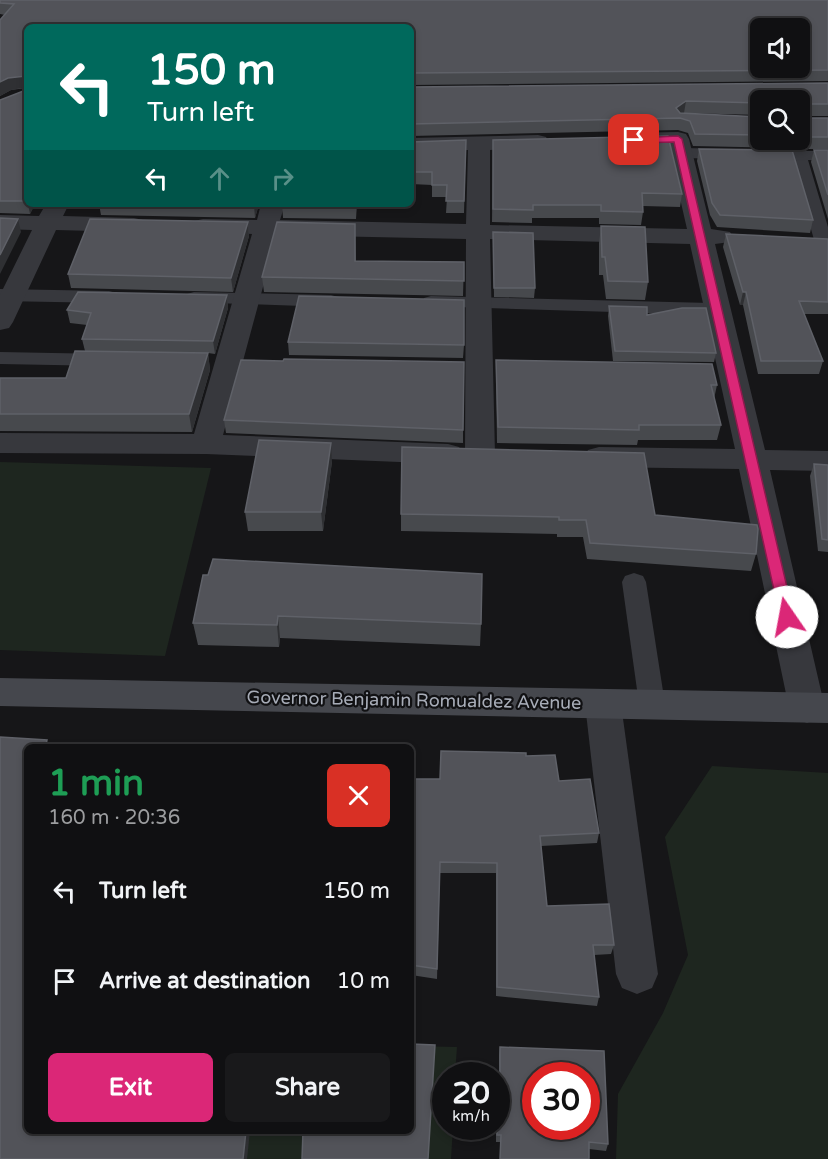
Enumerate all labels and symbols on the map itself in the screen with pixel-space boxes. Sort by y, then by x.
pin [608,114,659,165]
position arrow [755,585,819,649]
street label: Governor Benjamin Romualdez Avenue [246,686,582,714]
speed limit sign: 30 [522,1062,600,1140]

